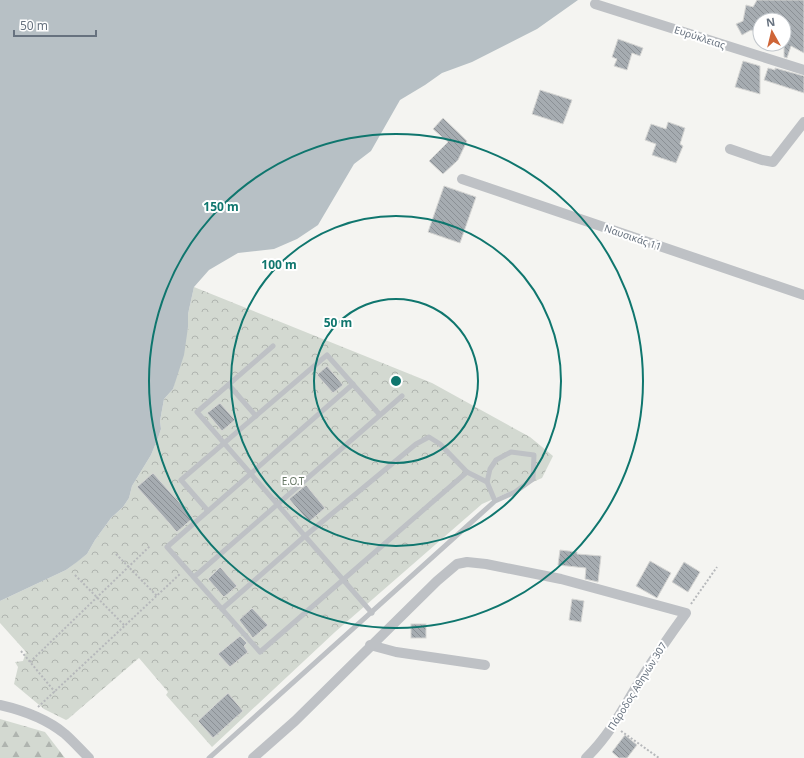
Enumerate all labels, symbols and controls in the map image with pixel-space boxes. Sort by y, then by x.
scale bar [14,12,96,38]
north arrow [752,12,792,52]
text: N [765,14,776,30]
text: 50 m [20,17,48,34]
street label: Ευρύκλειας [673,22,727,52]
text: 150 m [203,198,239,215]
street label: Ναυσικάς 11 [603,221,663,253]
text: 100 m [261,256,297,273]
text: 50 m [324,314,352,331]
centre of rings [389,374,403,388]
park label: E.O.T [282,474,305,488]
street label: Πάροδος Αθηνών 307 [604,639,670,733]

